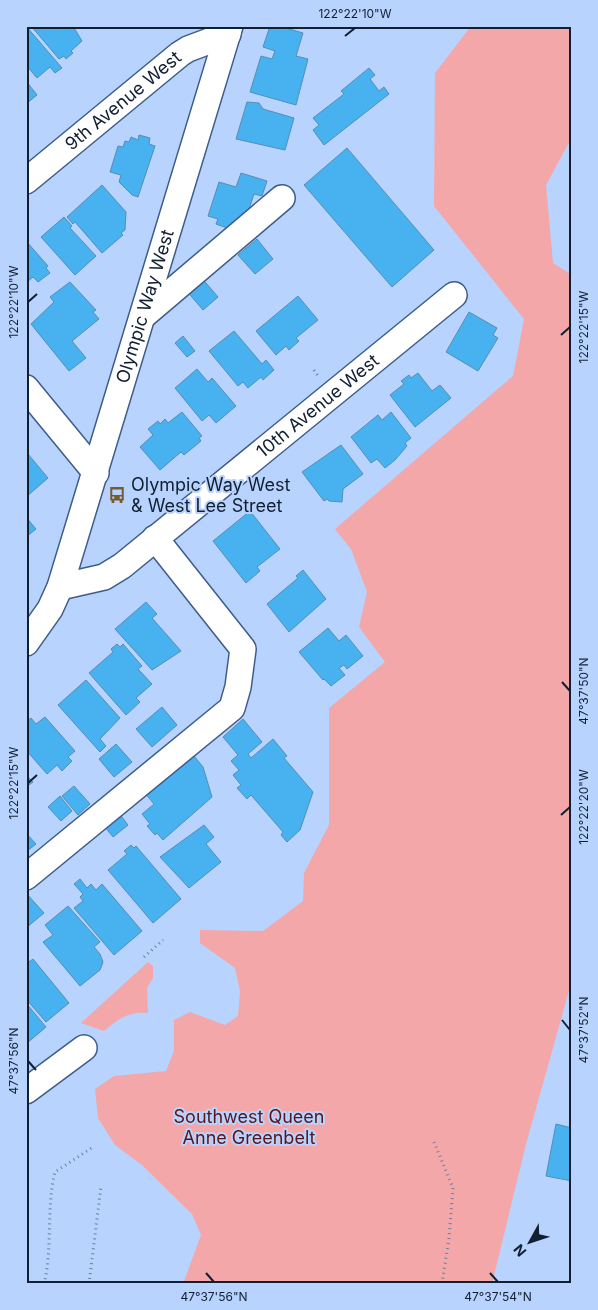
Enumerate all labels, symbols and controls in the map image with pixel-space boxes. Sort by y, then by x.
text: 122°22'10"W [318,6,392,21]
street label: 9th Avenue West [61,46,185,154]
street label: Olympic Way West [111,227,178,386]
text: 122°22'10"W [6,265,21,339]
text: 122°22'15"W [576,290,591,363]
street label: 10th Avenue West [252,350,383,462]
place label: Olympic Way West & West Lee Street [131,474,290,516]
bus stop icon: Olympic Way West & West Lee Street [107,485,127,505]
text: 47°37'50"N [576,657,591,725]
text: 122°22'15"W [6,746,21,819]
text: 122°22'20"W [576,769,591,845]
text: 47°37'52"N [576,996,591,1064]
text: 47°37'56"N [6,1027,21,1095]
park label: Southwest Queen Anne Greenbelt [174,1106,324,1148]
north arrow [506,1218,556,1268]
text: N [510,1241,530,1260]
text: 47°37'56"N [180,1289,248,1304]
text: 47°37'54"N [464,1289,532,1304]

